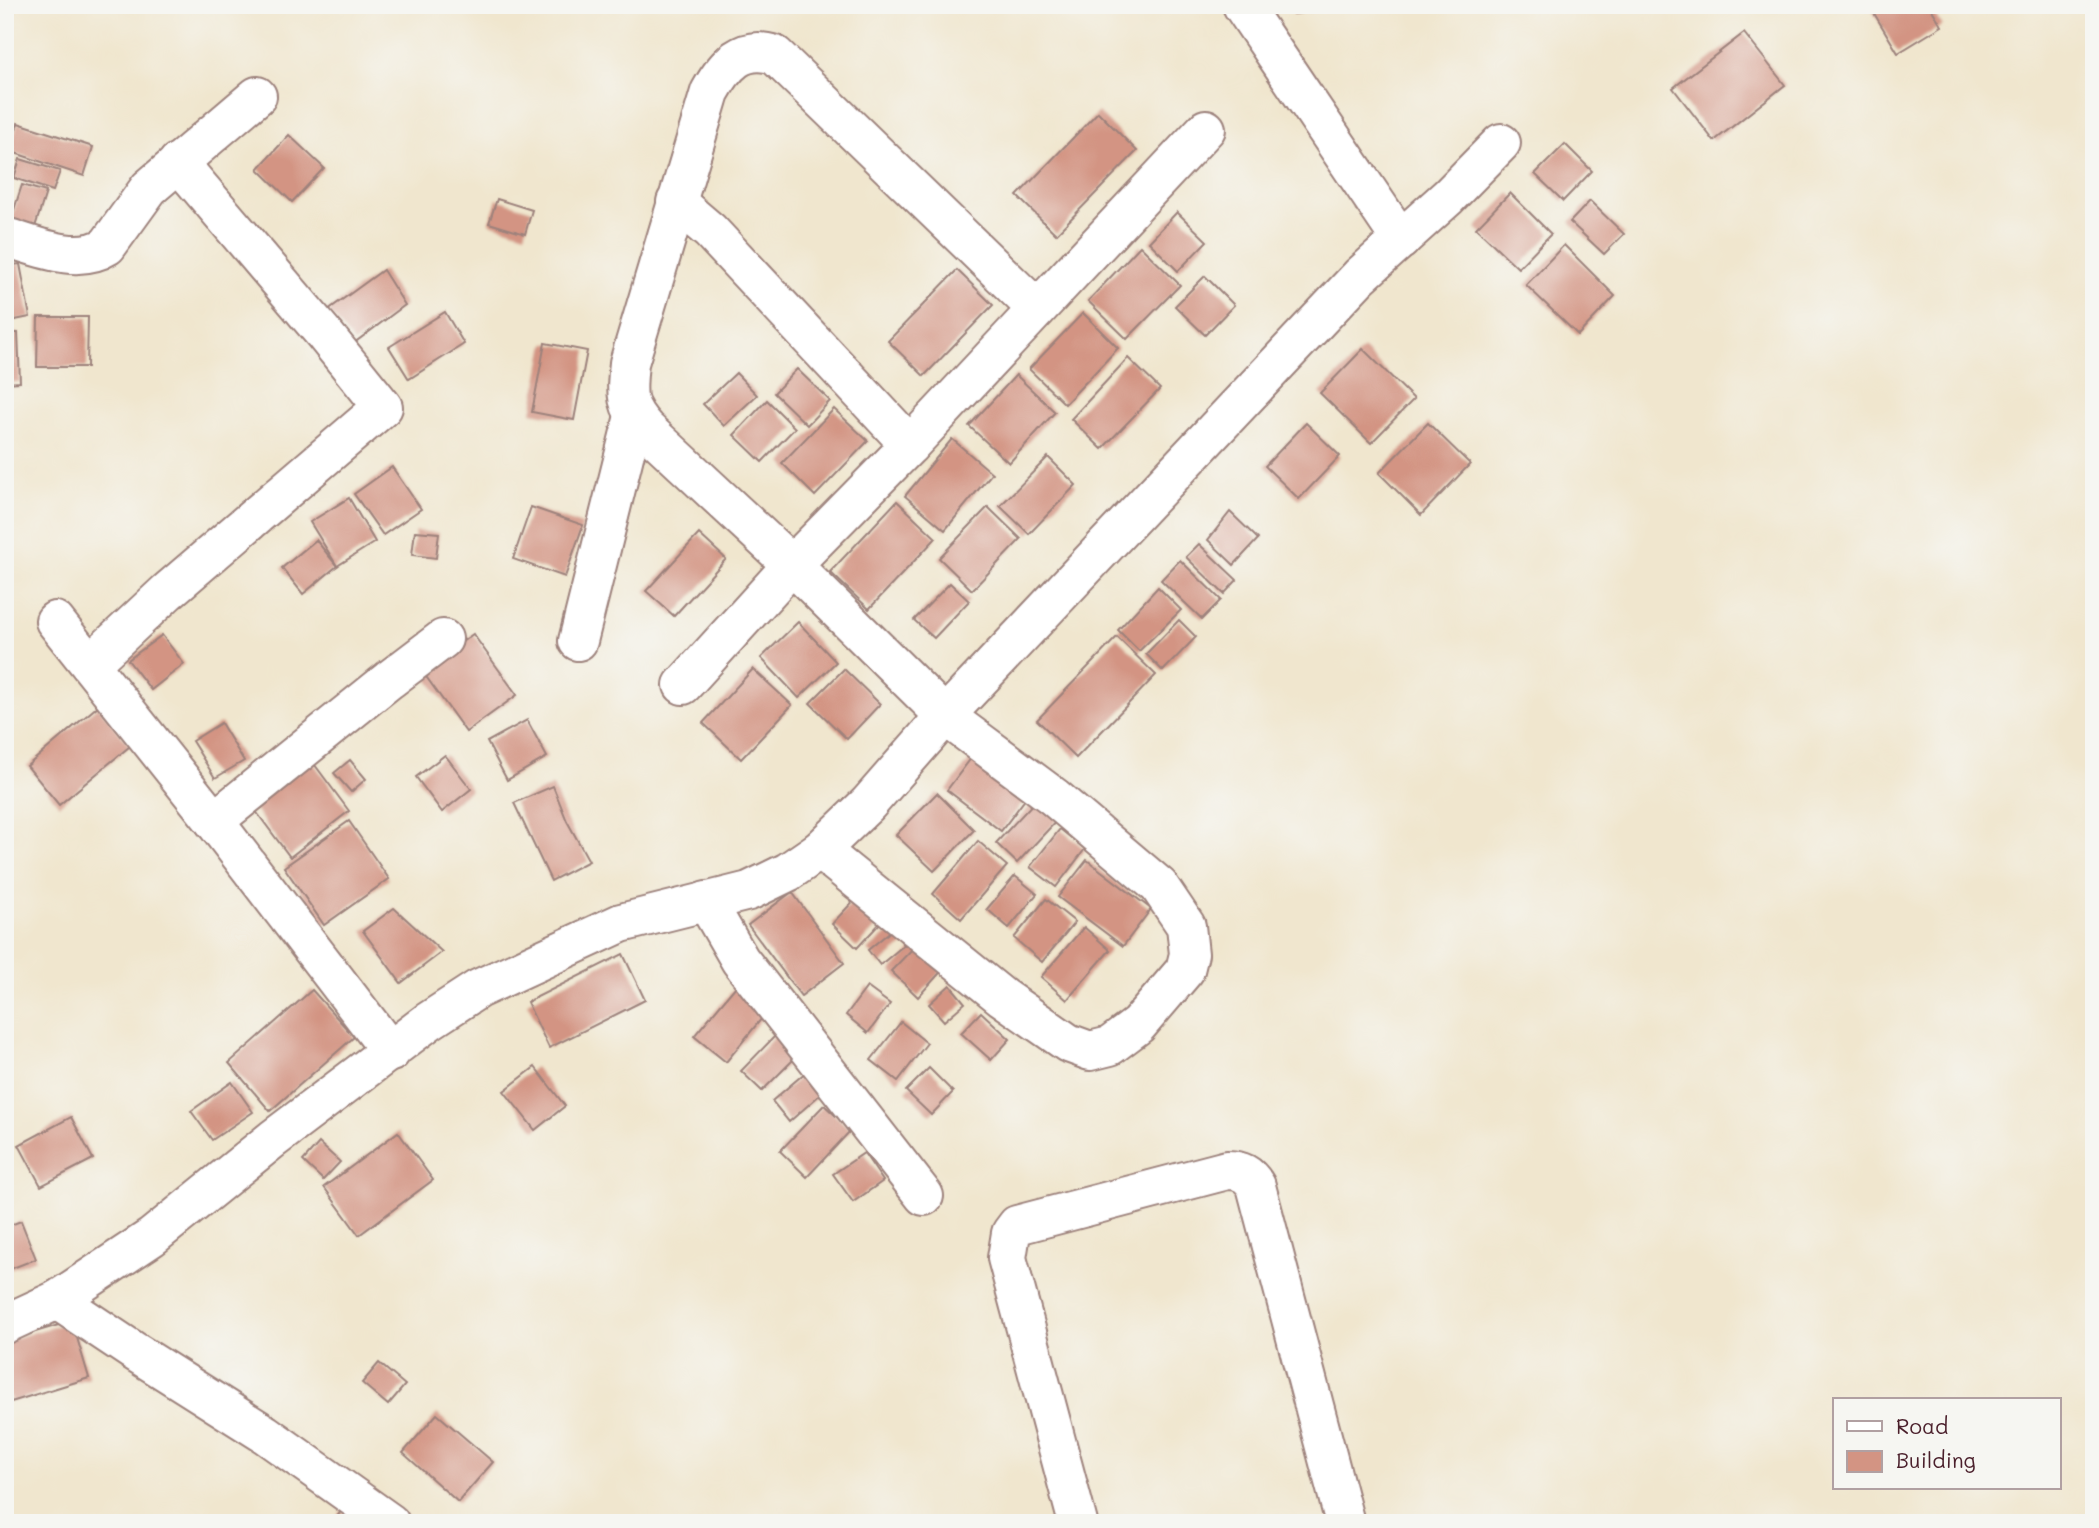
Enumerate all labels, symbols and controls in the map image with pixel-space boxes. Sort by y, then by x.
legend [1833,1398,2060,1490]
text: Road [1896,1412,1948,1439]
text: Building [1896,1446,1976,1473]

